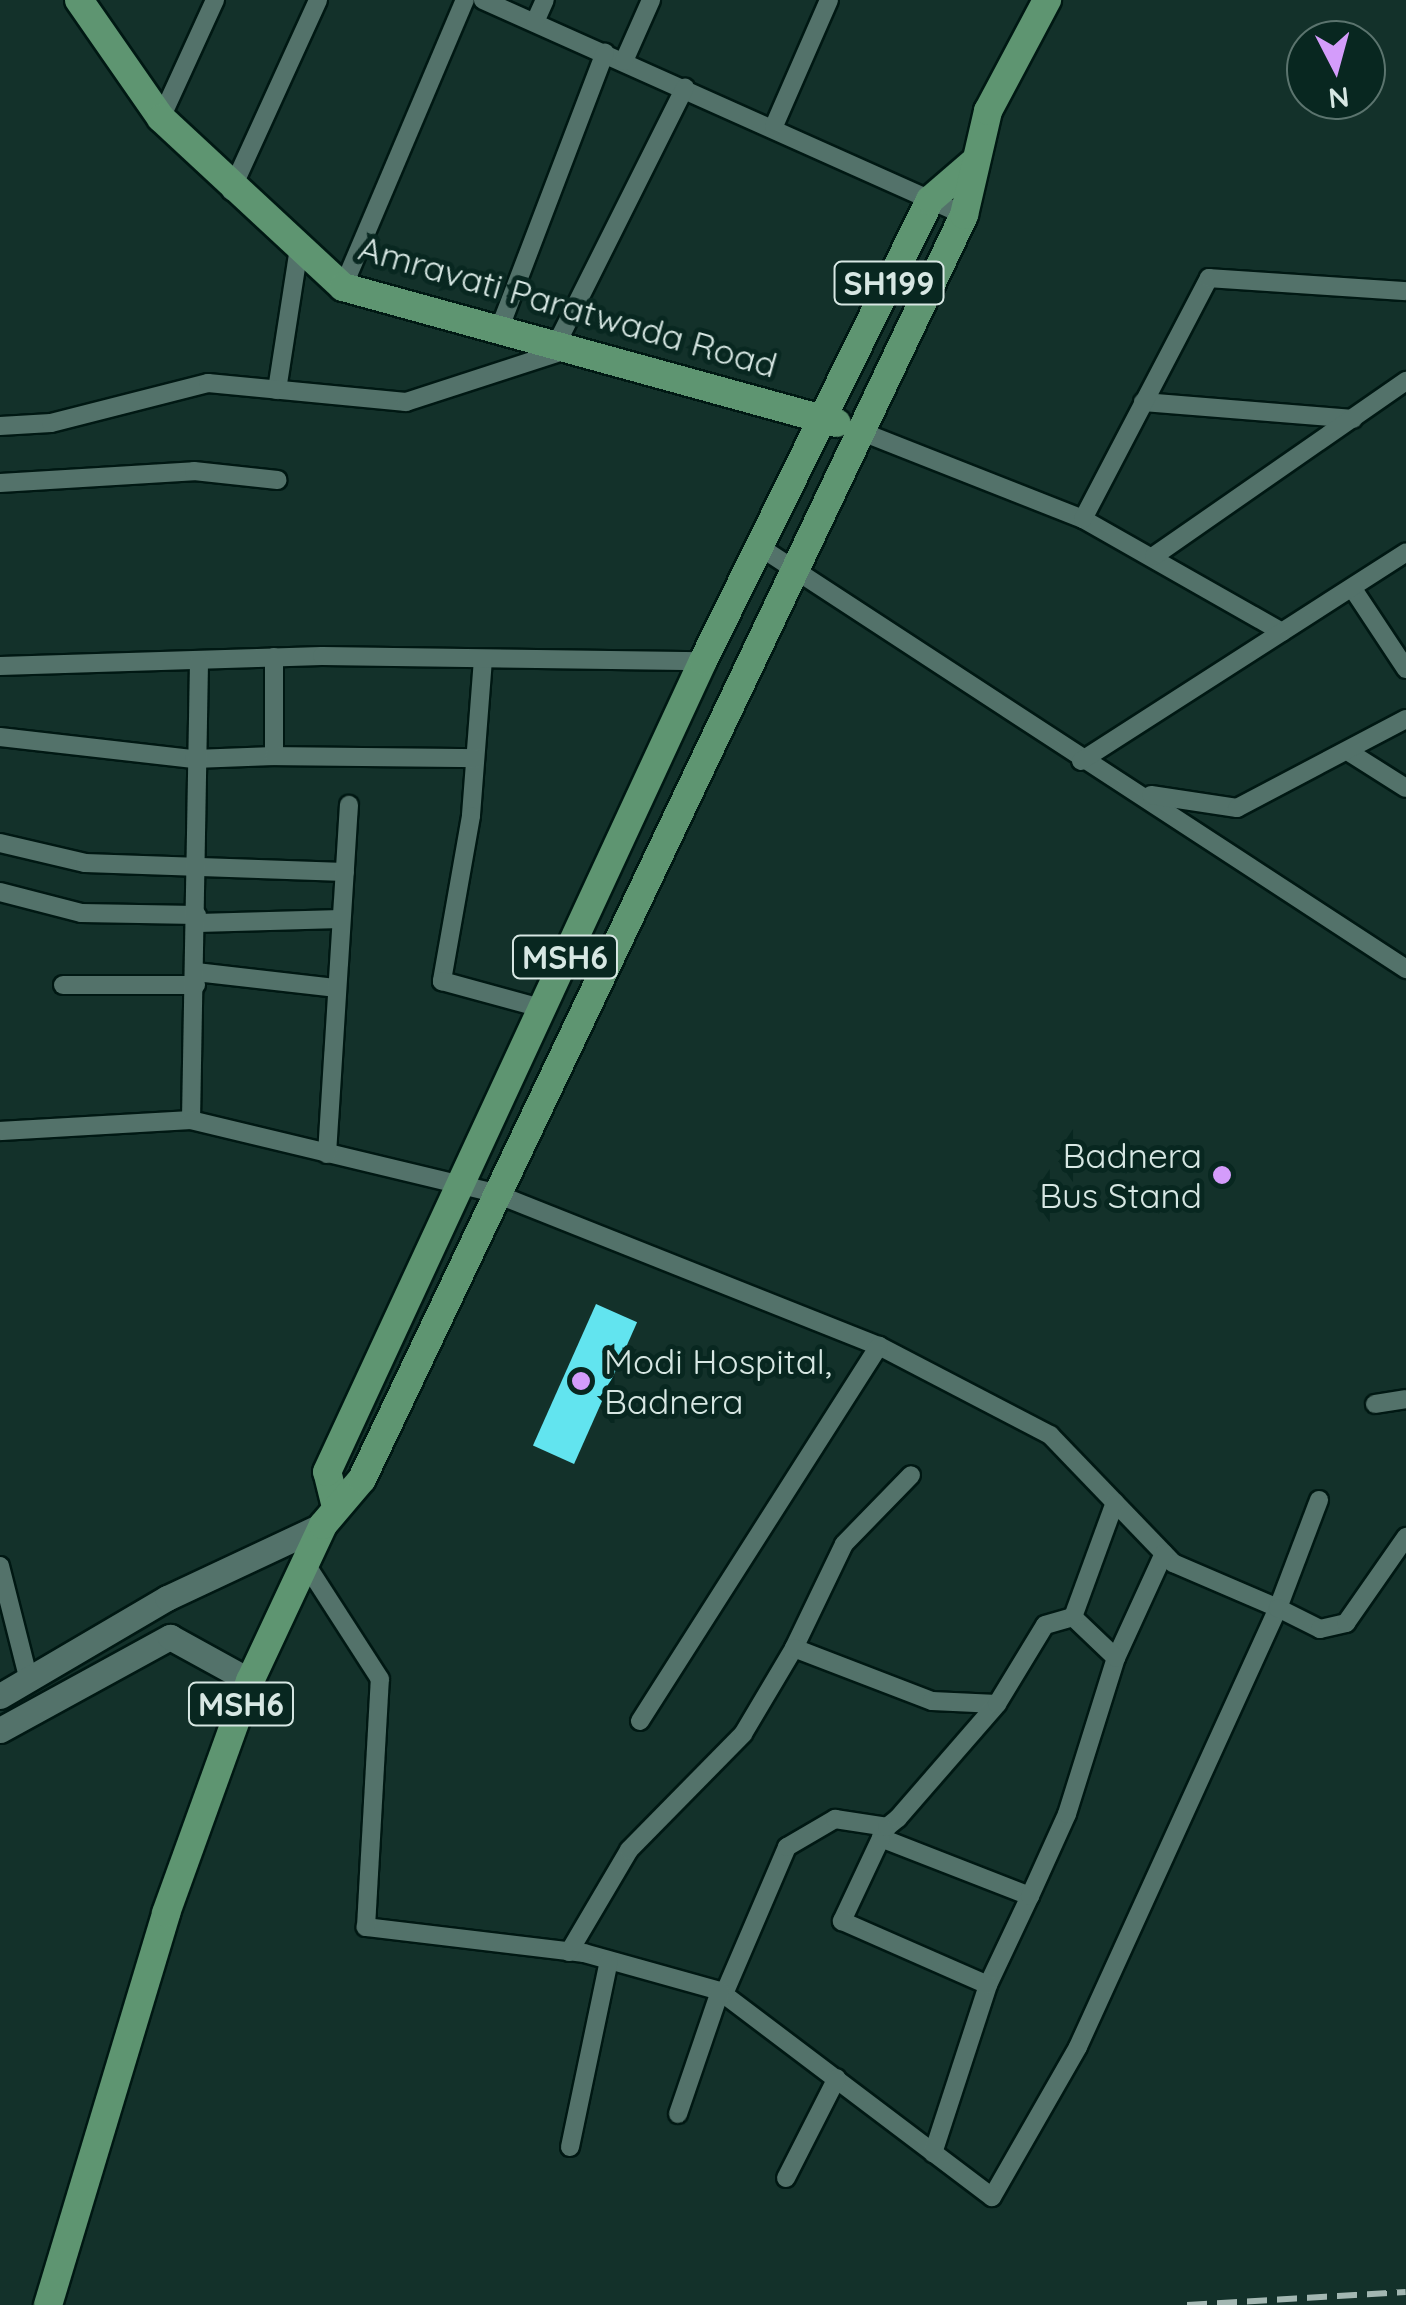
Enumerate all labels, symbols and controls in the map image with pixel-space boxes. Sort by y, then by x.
north arrow [1286,20,1386,120]
text: N [1327,80,1351,117]
street label: Amravati Paratwada Road [354,226,782,386]
road number: SH199 [832,256,946,310]
road number: MSH6 [510,930,620,984]
place label: Badnera Bus Stand [1039,1134,1202,1216]
marker: Badnera Bus Stand [1211,1164,1233,1186]
place label: Modi Hospital, Badnera [604,1340,832,1422]
marker: Modi Hospital, Badnera [568,1368,594,1394]
road number: MSH6 [186,1677,296,1731]

